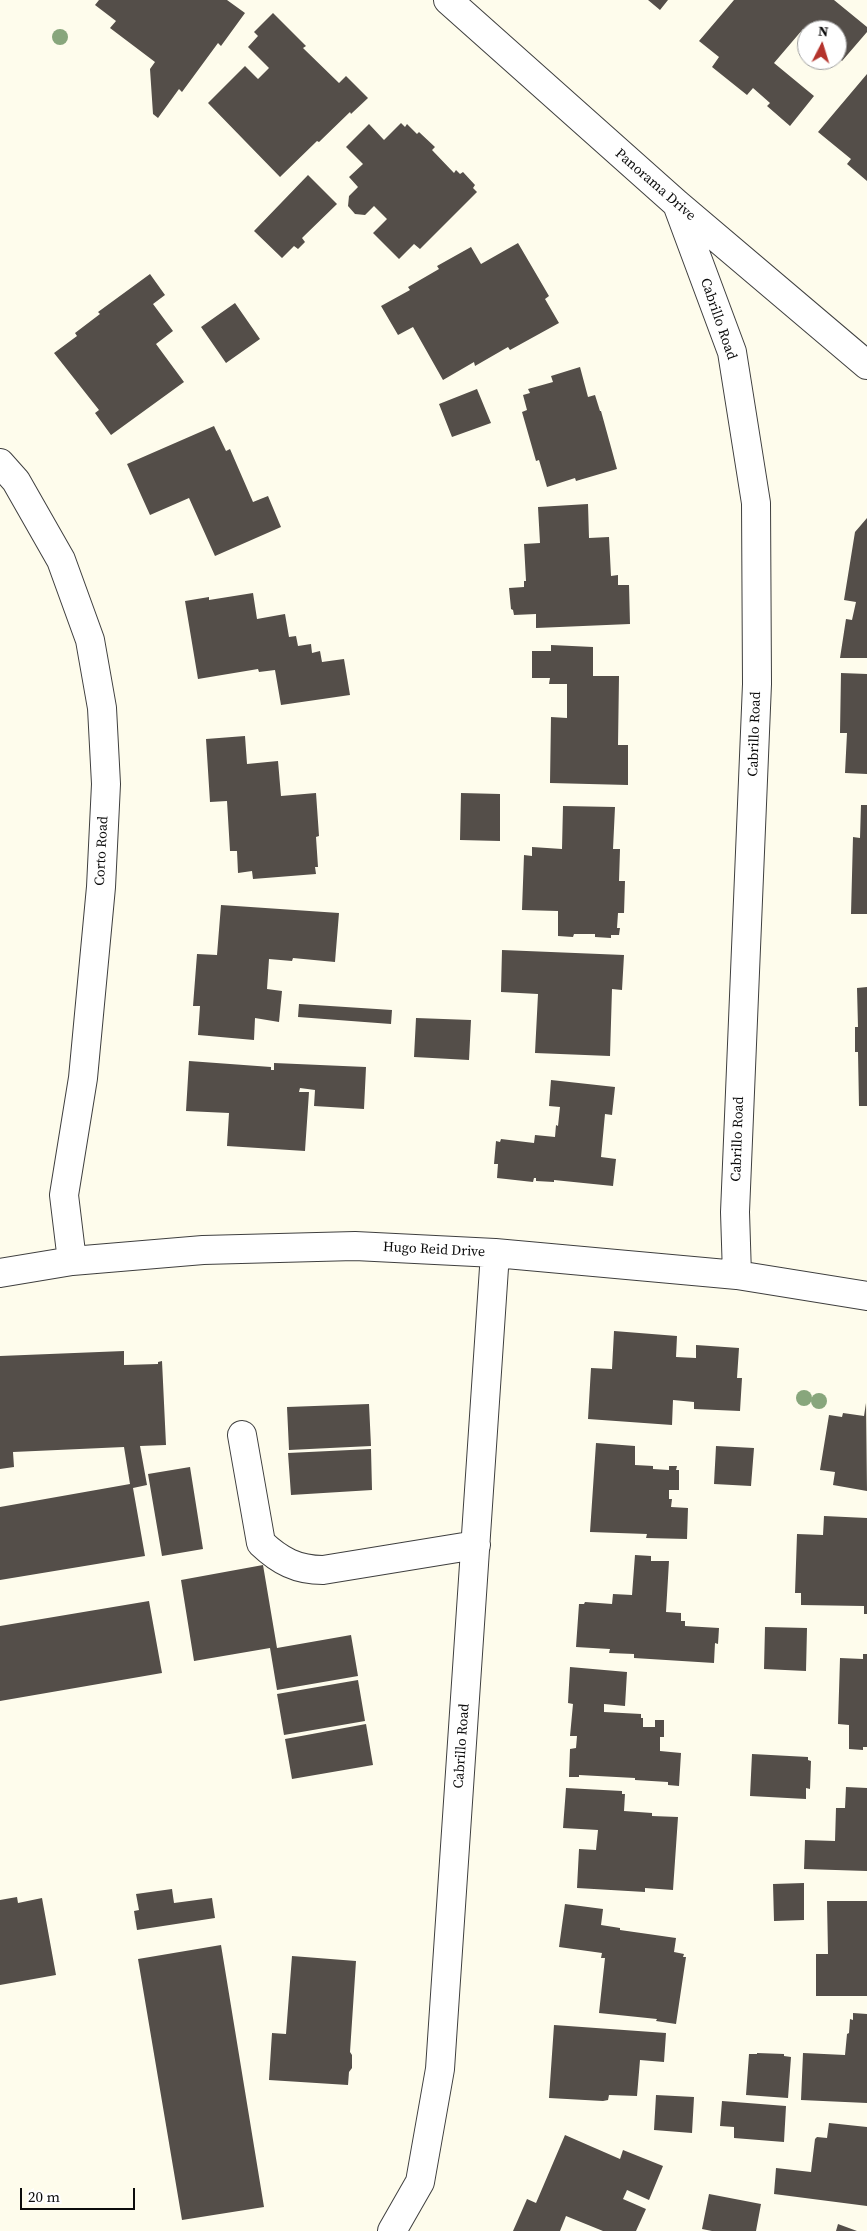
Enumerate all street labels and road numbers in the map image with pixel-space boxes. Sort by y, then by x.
street label: Panorama Drive [611,146,699,224]
street label: Cabrillo Road [696,276,740,362]
street label: Cabrillo Road [745,691,765,777]
street label: Corto Road [92,816,112,886]
street label: Cabrillo Road [728,1096,748,1182]
street label: Hugo Reid Drive [383,1239,485,1261]
street label: Cabrillo Road [451,1703,473,1789]

